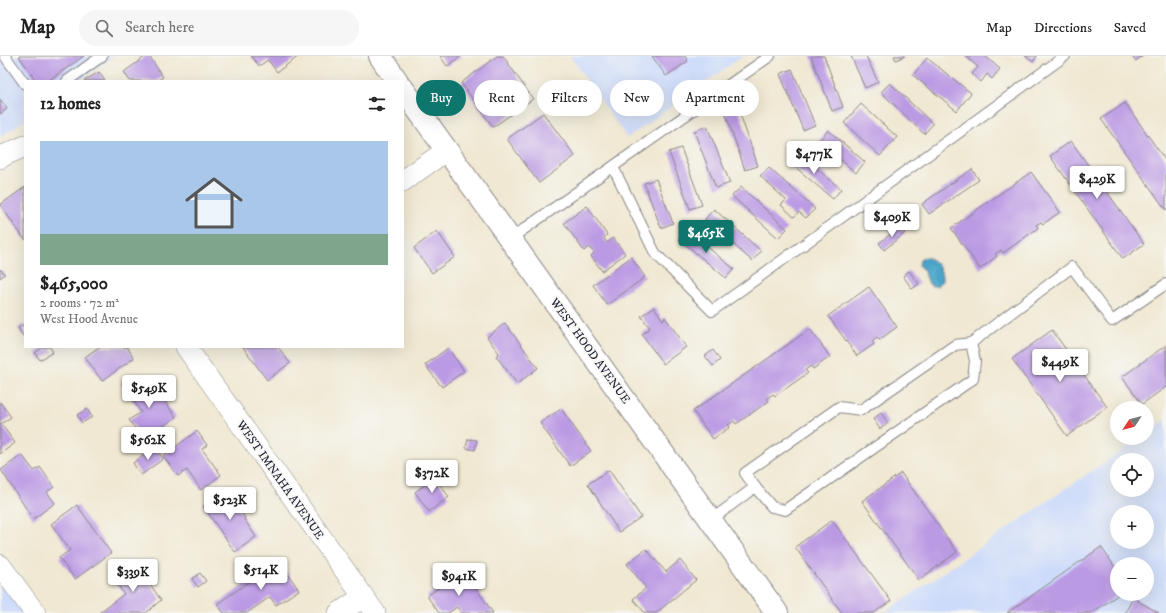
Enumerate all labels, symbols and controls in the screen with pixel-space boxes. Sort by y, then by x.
search box [79,10,359,46]
text: Map [20,16,55,39]
icon: search [93,17,115,39]
text: Search here [125,18,194,37]
text: Map [986,19,1012,37]
text: Directions [1034,19,1092,37]
text: Saved [1114,19,1146,37]
chip: Buy [416,80,466,116]
chip: Rent [474,80,529,116]
chip: Filters [537,80,602,116]
chip: New [610,80,664,116]
chip: Apartment [672,80,759,116]
text: 12 homes [40,93,101,115]
icon: filters [366,93,388,115]
pin: $477K [786,141,842,175]
text: $477K [796,146,832,162]
pin: $429K [1069,166,1125,200]
icon: home [178,167,250,239]
text: $429K [1079,171,1115,187]
pin: $409K [864,204,920,238]
text: $409K [873,209,911,225]
pin: $465K [678,220,734,254]
text: $465K [688,225,724,241]
text: $465,000 [40,273,108,295]
street label: WEST HOOD AVENUE [546,294,634,407]
text: 2 rooms · 72 m² [40,295,119,311]
text: West Hood Avenue [40,311,138,327]
pin: $449K [1032,349,1088,383]
text: $449K [1041,354,1079,370]
pin: $549K [121,375,177,409]
text: $549K [131,380,167,396]
north arrow [1110,401,1154,445]
map controls [1110,401,1154,601]
street label: WEST IMNAHA AVENUE [233,417,327,543]
pin: $562K [120,427,176,461]
text: $562K [130,432,166,448]
button: locate [1110,453,1154,497]
pin: $372K [404,460,460,494]
text: $372K [415,465,449,481]
pin: $523K [202,487,258,521]
text: $523K [213,492,247,508]
button: + [1110,505,1154,549]
pin: $514K [233,557,289,591]
button: − [1110,557,1154,601]
pin: $339K [105,559,161,593]
text: $514K [244,562,278,578]
pin: $941K [431,563,487,597]
text: $339K [117,564,149,580]
text: $941K [442,568,476,584]

